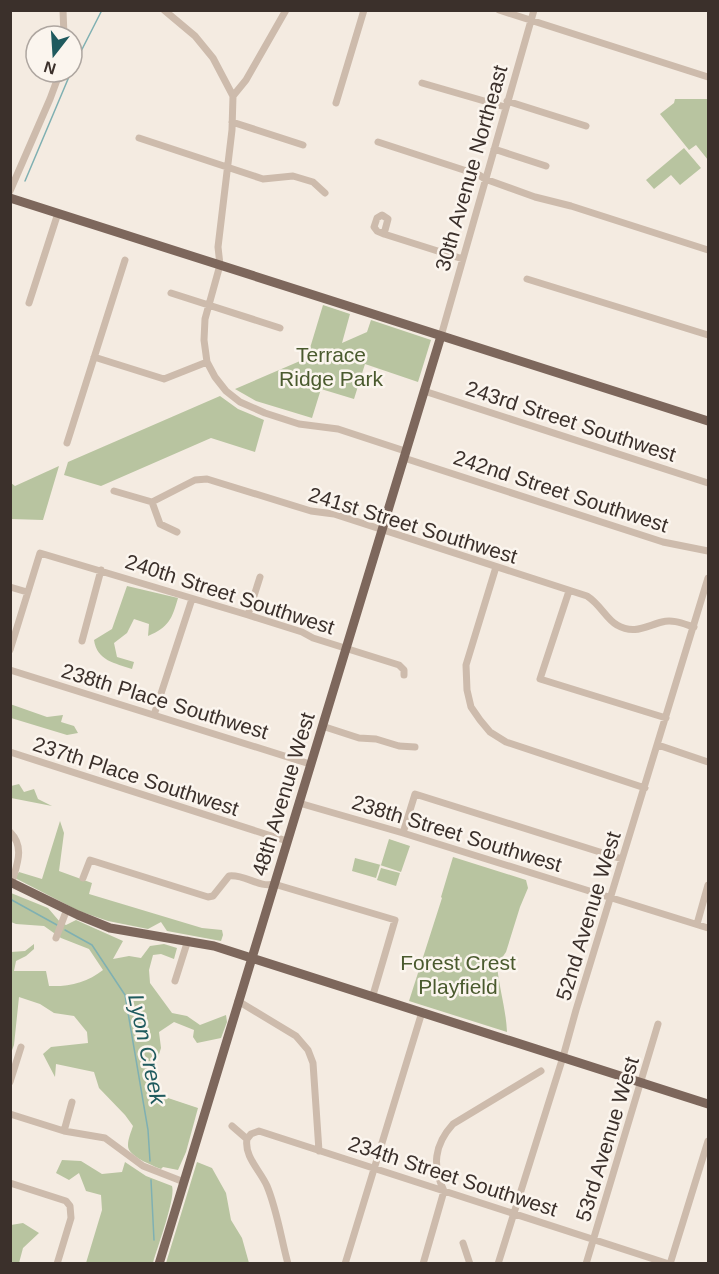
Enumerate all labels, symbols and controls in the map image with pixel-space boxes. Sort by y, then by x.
north arrow [24,24,84,84]
text: N [42,58,58,78]
street label: 30th Avenue Northeast [431,62,511,274]
park label: Terrace Ridge Park [279,343,383,390]
street label: 243rd Street Southwest [463,376,679,466]
street label: 242nd Street Southwest [451,445,671,537]
street label: 241st Street Southwest [306,482,520,568]
street label: 240th Street Southwest [123,549,338,639]
street label: 238th Place Southwest [59,659,271,743]
street label: 48th Avenue West [247,709,319,878]
street label: 237th Place Southwest [30,732,242,820]
street label: 238th Street Southwest [349,790,565,876]
street label: 52nd Avenue West [551,829,625,1003]
park label: Forest Crest Playfield [400,951,516,998]
water label: Lyon Creek [123,992,171,1107]
street label: 53rd Avenue West [571,1054,643,1224]
street label: 234th Street Southwest [346,1131,561,1221]

